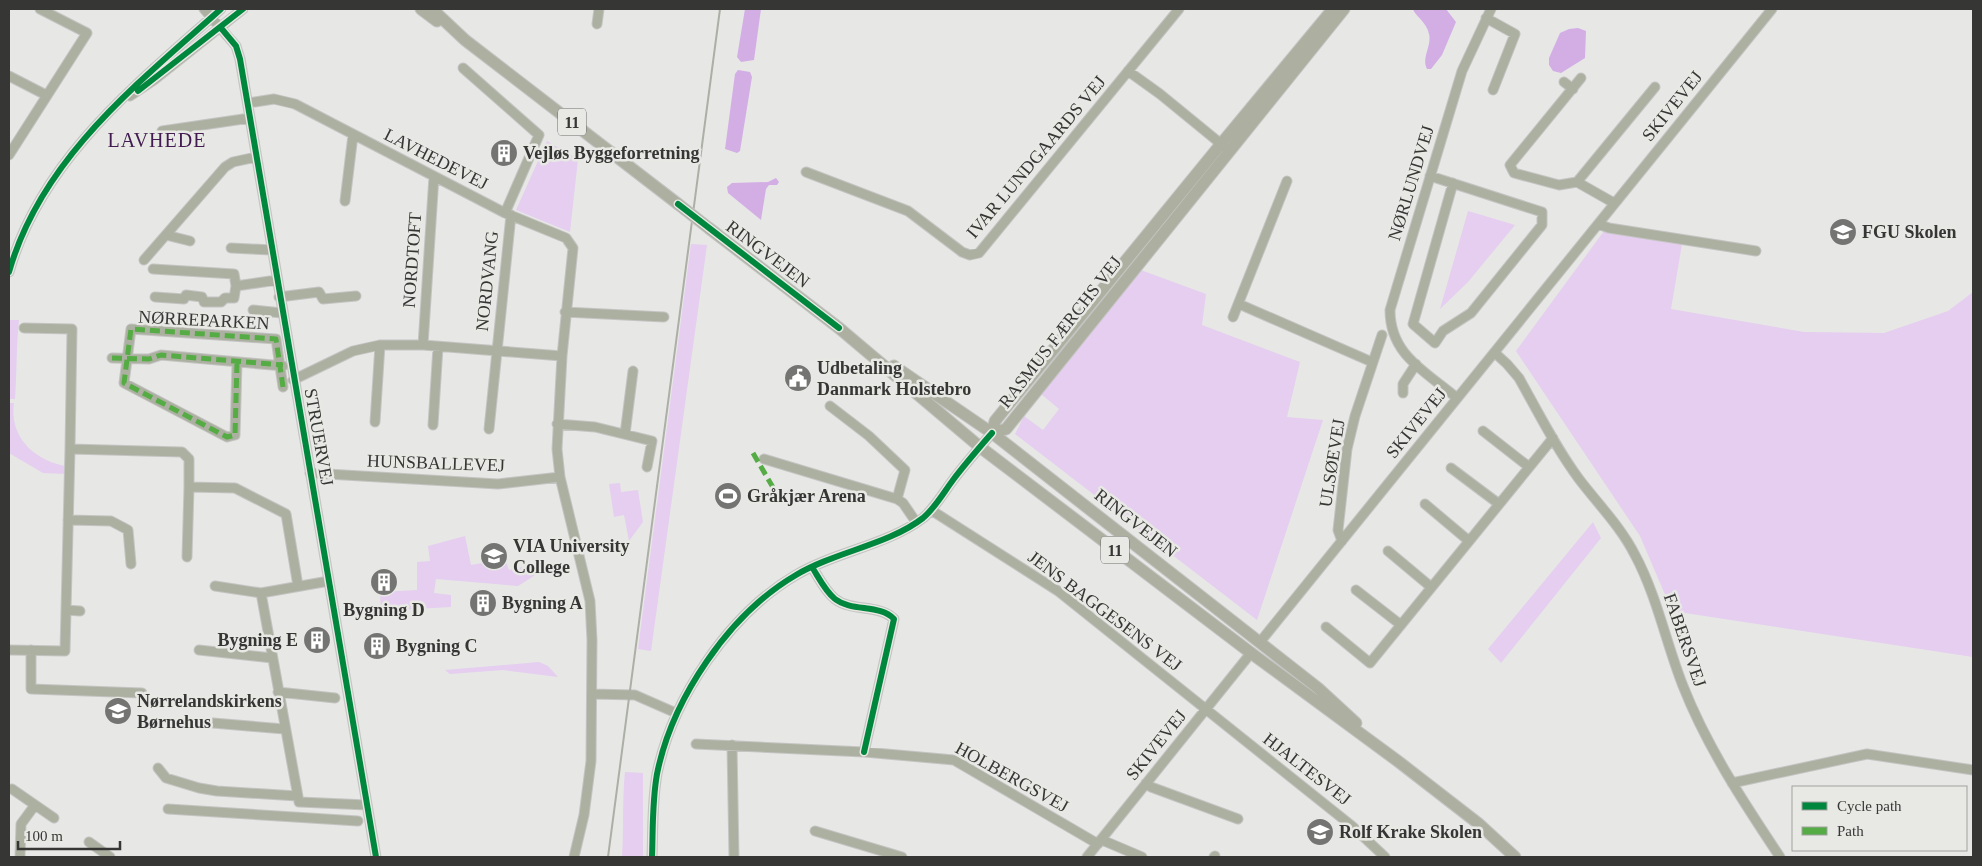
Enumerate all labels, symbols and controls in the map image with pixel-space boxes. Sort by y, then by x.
street label: SKIVEVEJ [1638,67,1706,145]
street label: IVAR LUNDGAARDS VEJ [962,72,1110,242]
road number: 11 [558,108,586,136]
street label: NØRLUNDVEJ [1384,123,1438,243]
street label: LAVHEDEVEJ [381,124,491,194]
district label: LAVHEDE [108,129,206,151]
building icon: Vejløs Byggeforretning [489,138,519,168]
place label: Vejløs Byggeforretning [523,143,699,163]
street label: NORDTOFT [399,212,425,308]
street label: RINGVEJEN [722,216,814,292]
school or university icon: FGU Skolen [1828,217,1858,247]
place label: FGU Skolen [1862,222,1957,242]
street label: NORDVANG [472,230,502,332]
street label: RASMUS FÆRCHS VEJ [995,252,1125,412]
street label: NØRREPARKEN [138,307,270,333]
place label: Udbetaling Danmark Holstebro [817,358,971,399]
public building icon: Udbetaling Danmark Holstebro [783,363,813,393]
street label: SKIVEVEJ [1382,384,1450,462]
street label: STRUERVEJ [301,387,337,487]
street label: ULSØEVEJ [1315,417,1349,509]
street label: HUNSBALLEVEJ [367,451,505,475]
sports icon: Gråkjær Arena [713,481,743,511]
street label: RINGVEJEN [1091,485,1181,561]
place label: Gråkjær Arena [747,486,866,506]
place label: VIA University College [513,536,630,577]
road number: 11 [1101,536,1129,564]
school or university icon: VIA University College [479,541,509,571]
street label: JENS BAGGESENS VEJ [1024,547,1186,675]
building icon: Bygning D [369,567,399,597]
building icon: Bygning A [468,588,498,618]
street label: FABERSVEJ [1660,591,1710,689]
place label: Bygning A [502,593,583,613]
place label: Bygning D [343,600,425,620]
building icon: Bygning E [302,625,332,655]
place label: Bygning E [217,630,298,650]
building icon: Bygning C [362,631,392,661]
place label: Bygning C [396,636,478,656]
place label: Nørrelandskirkens Børnehus [137,691,282,732]
school or university icon: Nørrelandskirkens Børnehus [103,696,133,726]
street label: SKIVEVEJ [1122,706,1190,784]
street label: HJALTESVEJ [1259,729,1355,809]
street label: HOLBERGSVEJ [952,738,1072,816]
legend [1792,786,1967,851]
text: Cycle path [1837,798,1902,814]
school or university icon: Rolf Krake Skolen [1305,817,1335,847]
scale bar [18,818,120,850]
place label: Rolf Krake Skolen [1339,822,1482,842]
text: Path [1837,823,1864,839]
text: 100 m [25,828,63,844]

